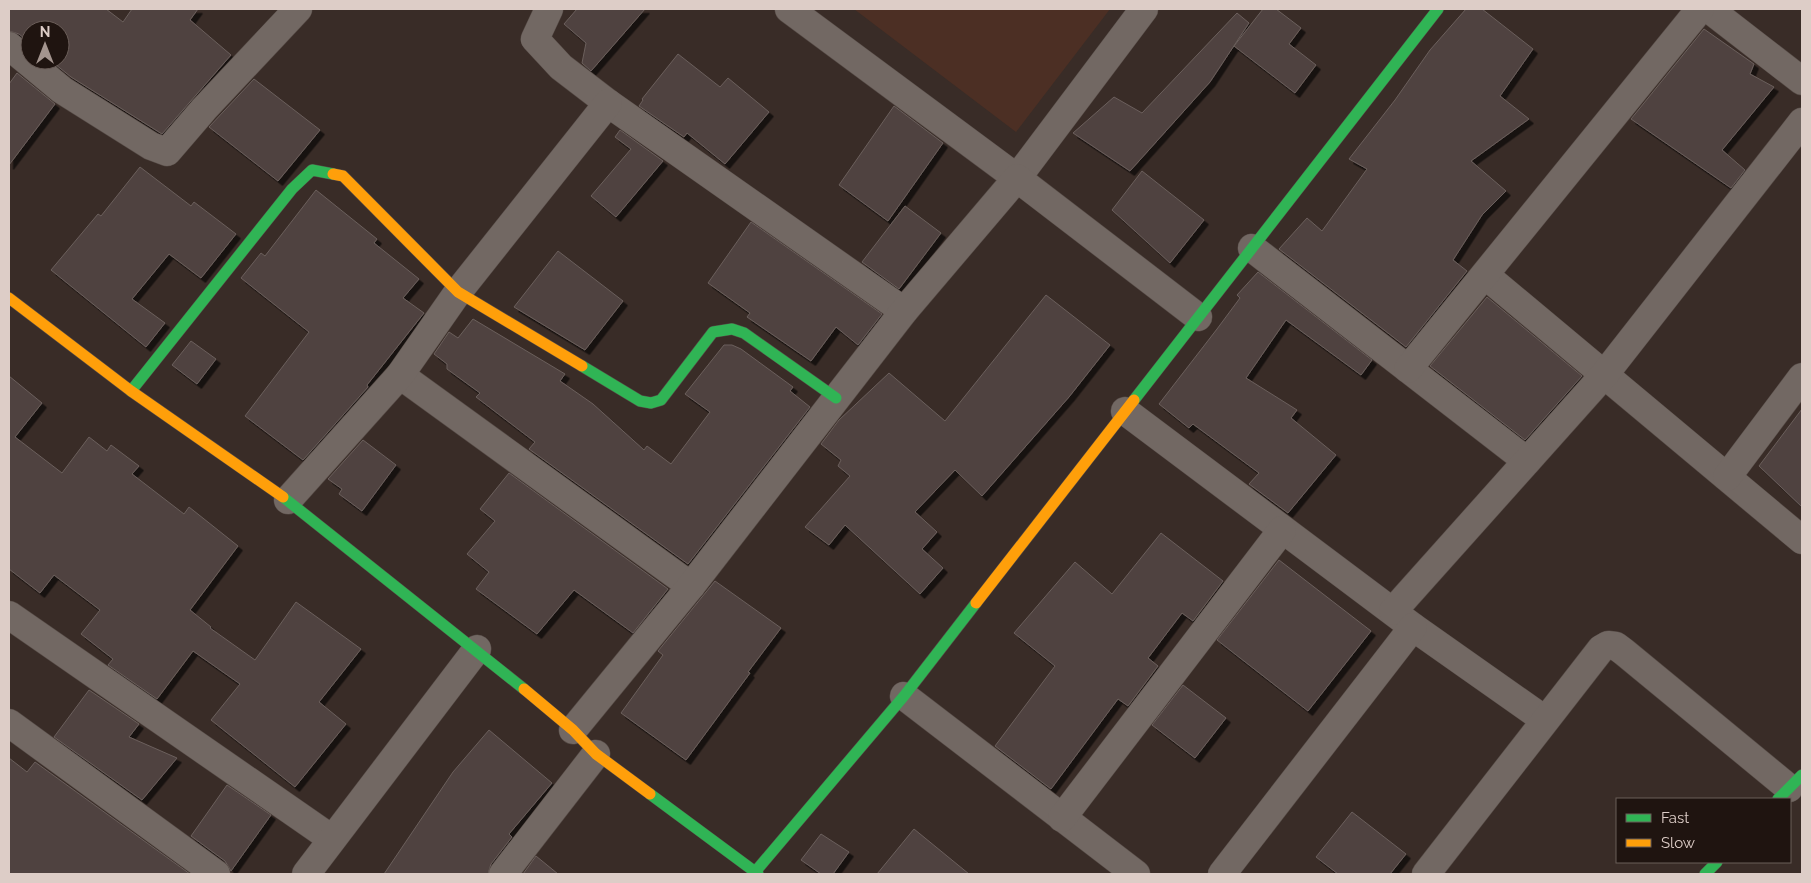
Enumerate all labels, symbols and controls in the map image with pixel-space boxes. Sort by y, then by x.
north arrow [20,20,70,70]
text: N [40,24,50,40]
legend [1616,798,1791,863]
text: Fast [1661,809,1689,827]
text: Slow [1661,834,1695,852]

